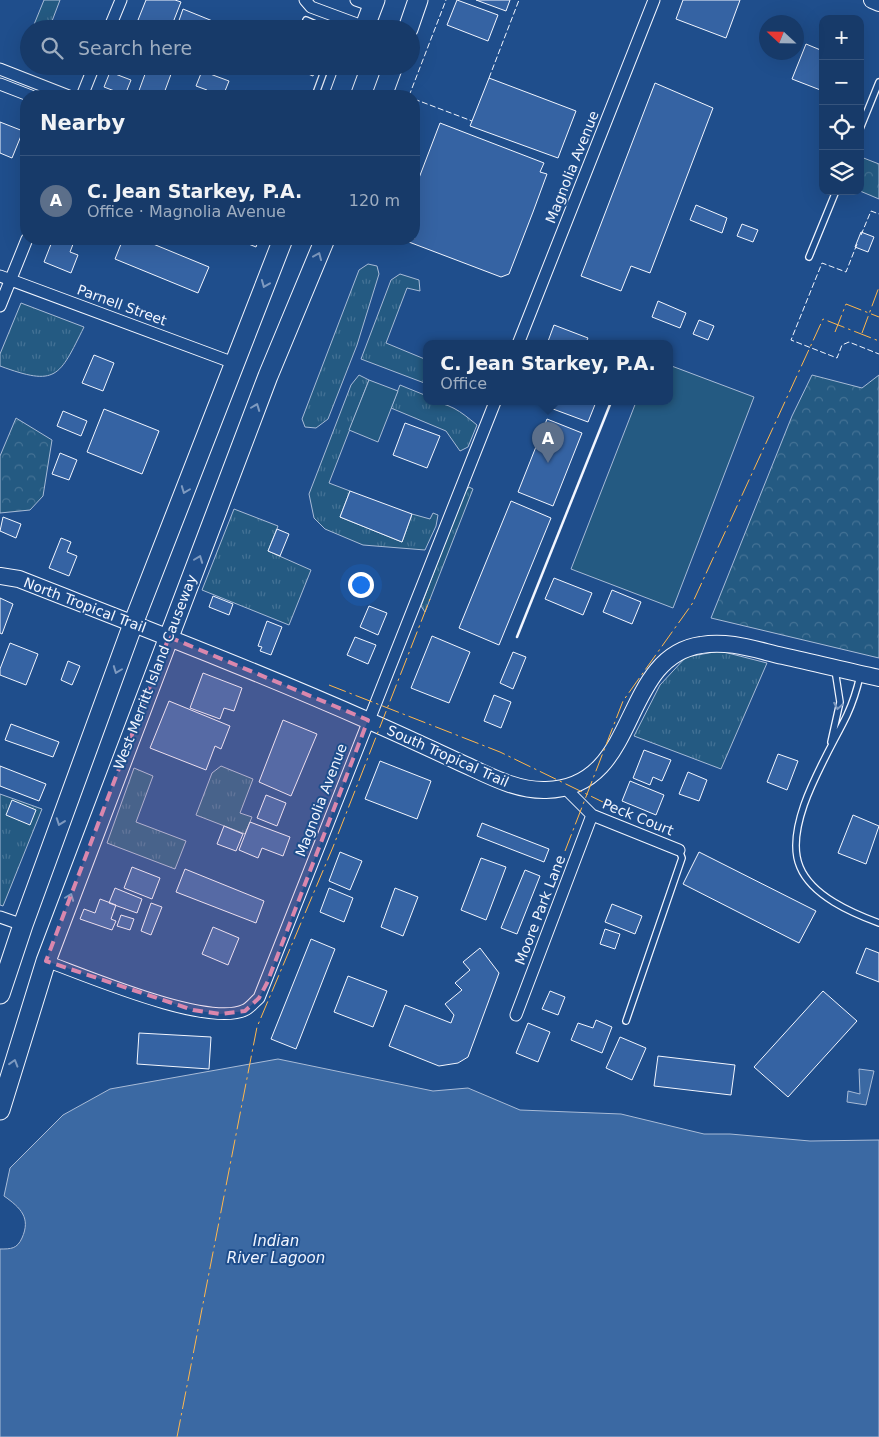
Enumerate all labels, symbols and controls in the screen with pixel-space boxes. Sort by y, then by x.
north arrow [759,15,804,60]
map controls [819,15,864,195]
button: + [819,15,864,60]
search box [20,20,420,75]
icon: search [38,34,66,62]
text: Search here [78,37,192,59]
button: − [819,60,864,105]
button: locate [819,105,864,150]
street label: Magnolia Avenue [542,108,602,226]
text: Nearby [40,111,125,135]
button: layers [819,150,864,195]
text: C. Jean Starkey, P.A. [87,180,302,202]
text: A [50,191,62,210]
text: 120 m [349,191,400,210]
text: Office · Magnolia Avenue [87,202,286,221]
one-way arrow [312,253,322,261]
one-way arrow [261,279,271,288]
street label: Parnell Street [75,281,169,329]
popup [423,340,673,405]
text: C. Jean Starkey, P.A. [440,352,656,374]
text: Office [440,374,487,393]
one-way arrow [250,403,260,412]
pin: A [532,422,564,463]
one-way arrow [181,486,191,494]
one-way arrow [192,555,203,564]
street label: West Merritt Island Causeway [110,572,200,772]
your location [348,572,374,598]
street label: North Tropical Trail [21,574,149,636]
one-way arrow [112,665,123,674]
one-way arrow [833,701,844,710]
street label: South Tropical Trail [385,722,511,790]
street label: Magnolia Avenue [292,741,350,859]
street label: Peck Court [600,795,676,839]
one-way arrow [56,818,66,826]
street label: Moore Park Lane [512,853,568,967]
one-way arrow [64,893,74,902]
one-way arrow [9,1060,19,1068]
water label: Indian River Lagoon [227,1232,325,1267]

